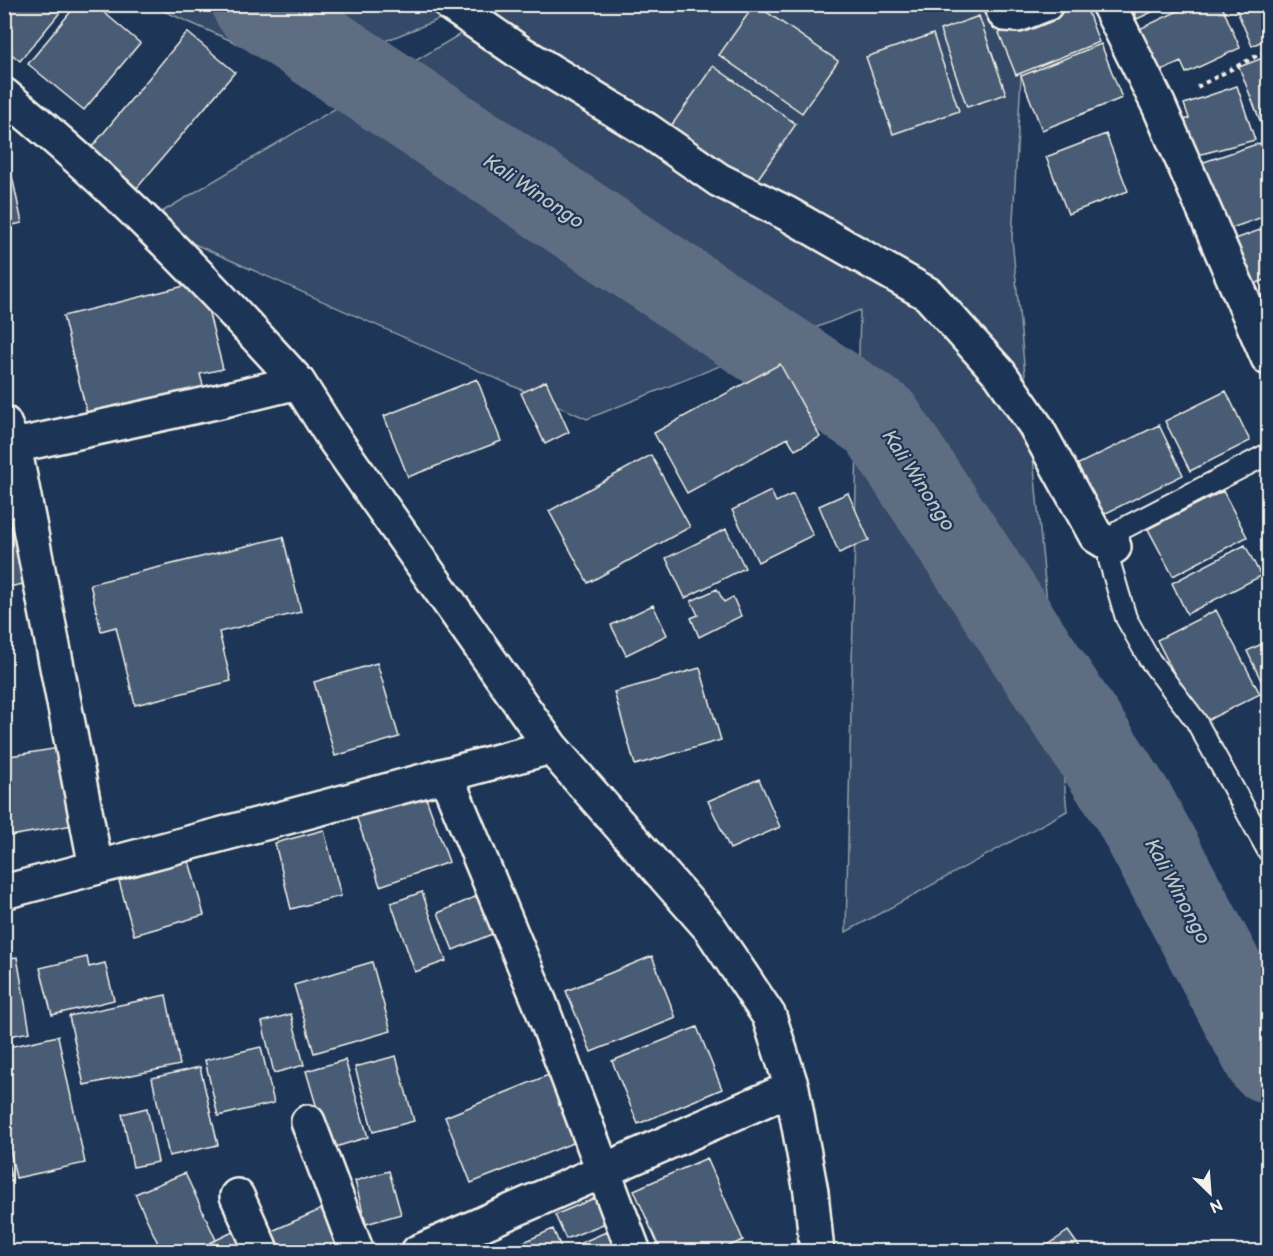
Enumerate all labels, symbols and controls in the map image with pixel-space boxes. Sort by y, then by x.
water label: Kali Winongo [478,149,588,234]
water label: Kali Winongo [876,425,960,536]
water label: Kali Winongo [1139,834,1215,948]
north arrow [1180,1163,1240,1223]
text: N [1206,1194,1225,1216]

